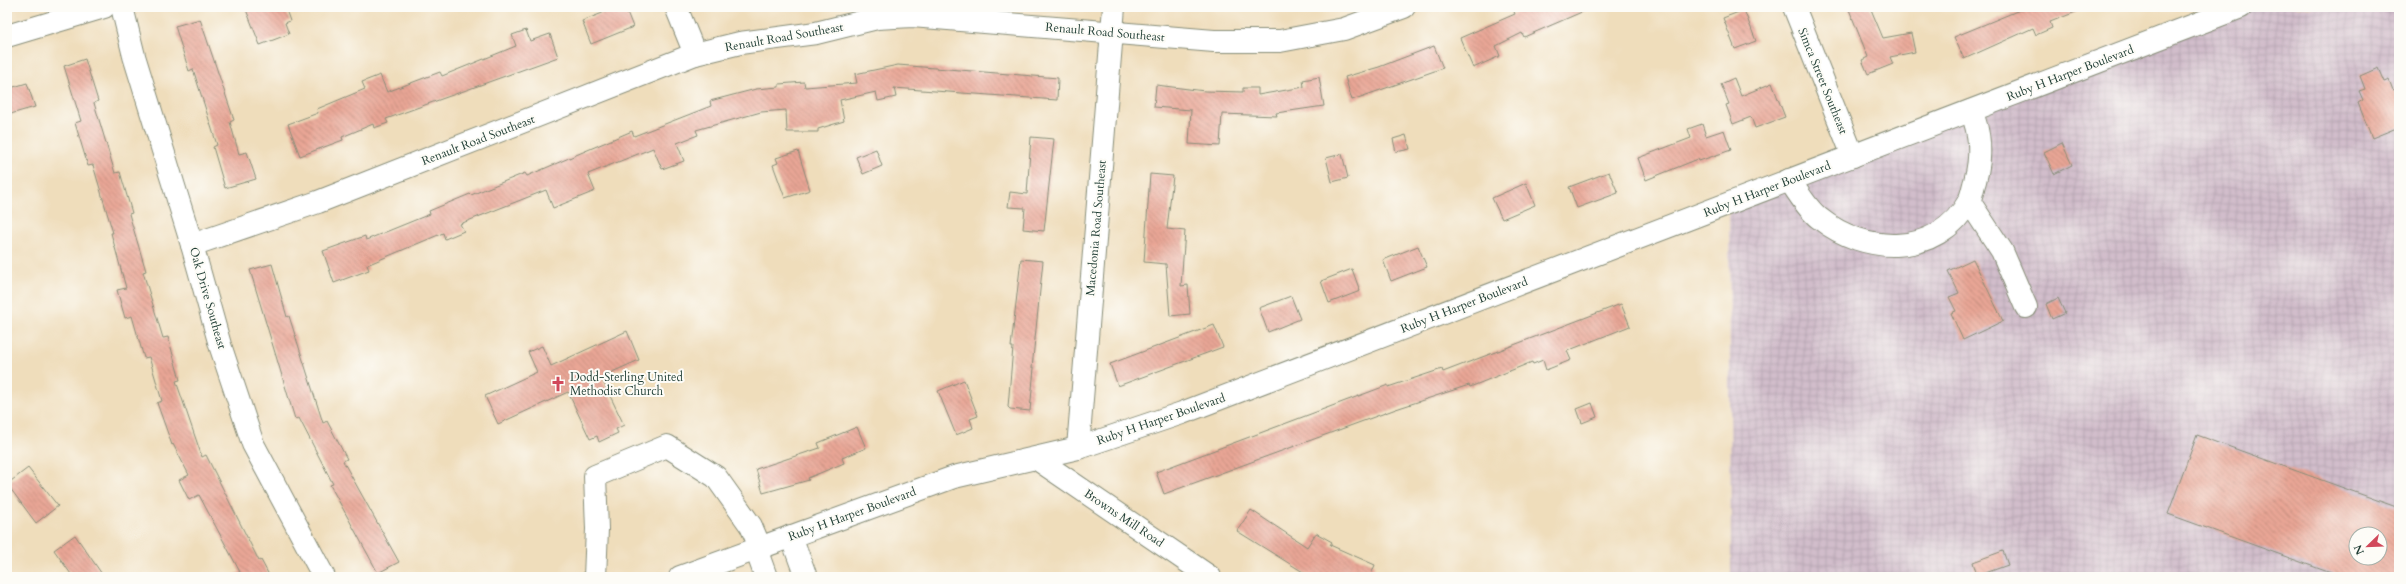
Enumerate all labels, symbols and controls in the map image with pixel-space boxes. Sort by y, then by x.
street label: Renault Road Southeast [724,19,845,55]
street label: Renault Road Southeast [1045,19,1166,45]
street label: Simca Street Southeast [1794,25,1852,137]
street label: Ruby H Harper Boulevard [2004,41,2136,105]
street label: Renault Road Southeast [419,111,537,169]
street label: Ruby H Harper Boulevard [1701,157,1833,221]
street label: Macedonia Road Southeast [1082,159,1110,297]
street label: Oak Drive Southeast [186,245,230,351]
street label: Ruby H Harper Boulevard [1398,273,1530,337]
place label: Dodd-Sterling United Methodist Church [570,369,683,399]
church icon: Dodd-Sterling United Methodist Church [549,375,567,393]
street label: Ruby H Harper Boulevard [1095,389,1228,449]
street label: Ruby H Harper Boulevard [786,483,919,545]
street label: Browns Mill Road [1081,485,1168,551]
north arrow [2348,526,2388,566]
text: N [2350,542,2368,557]

